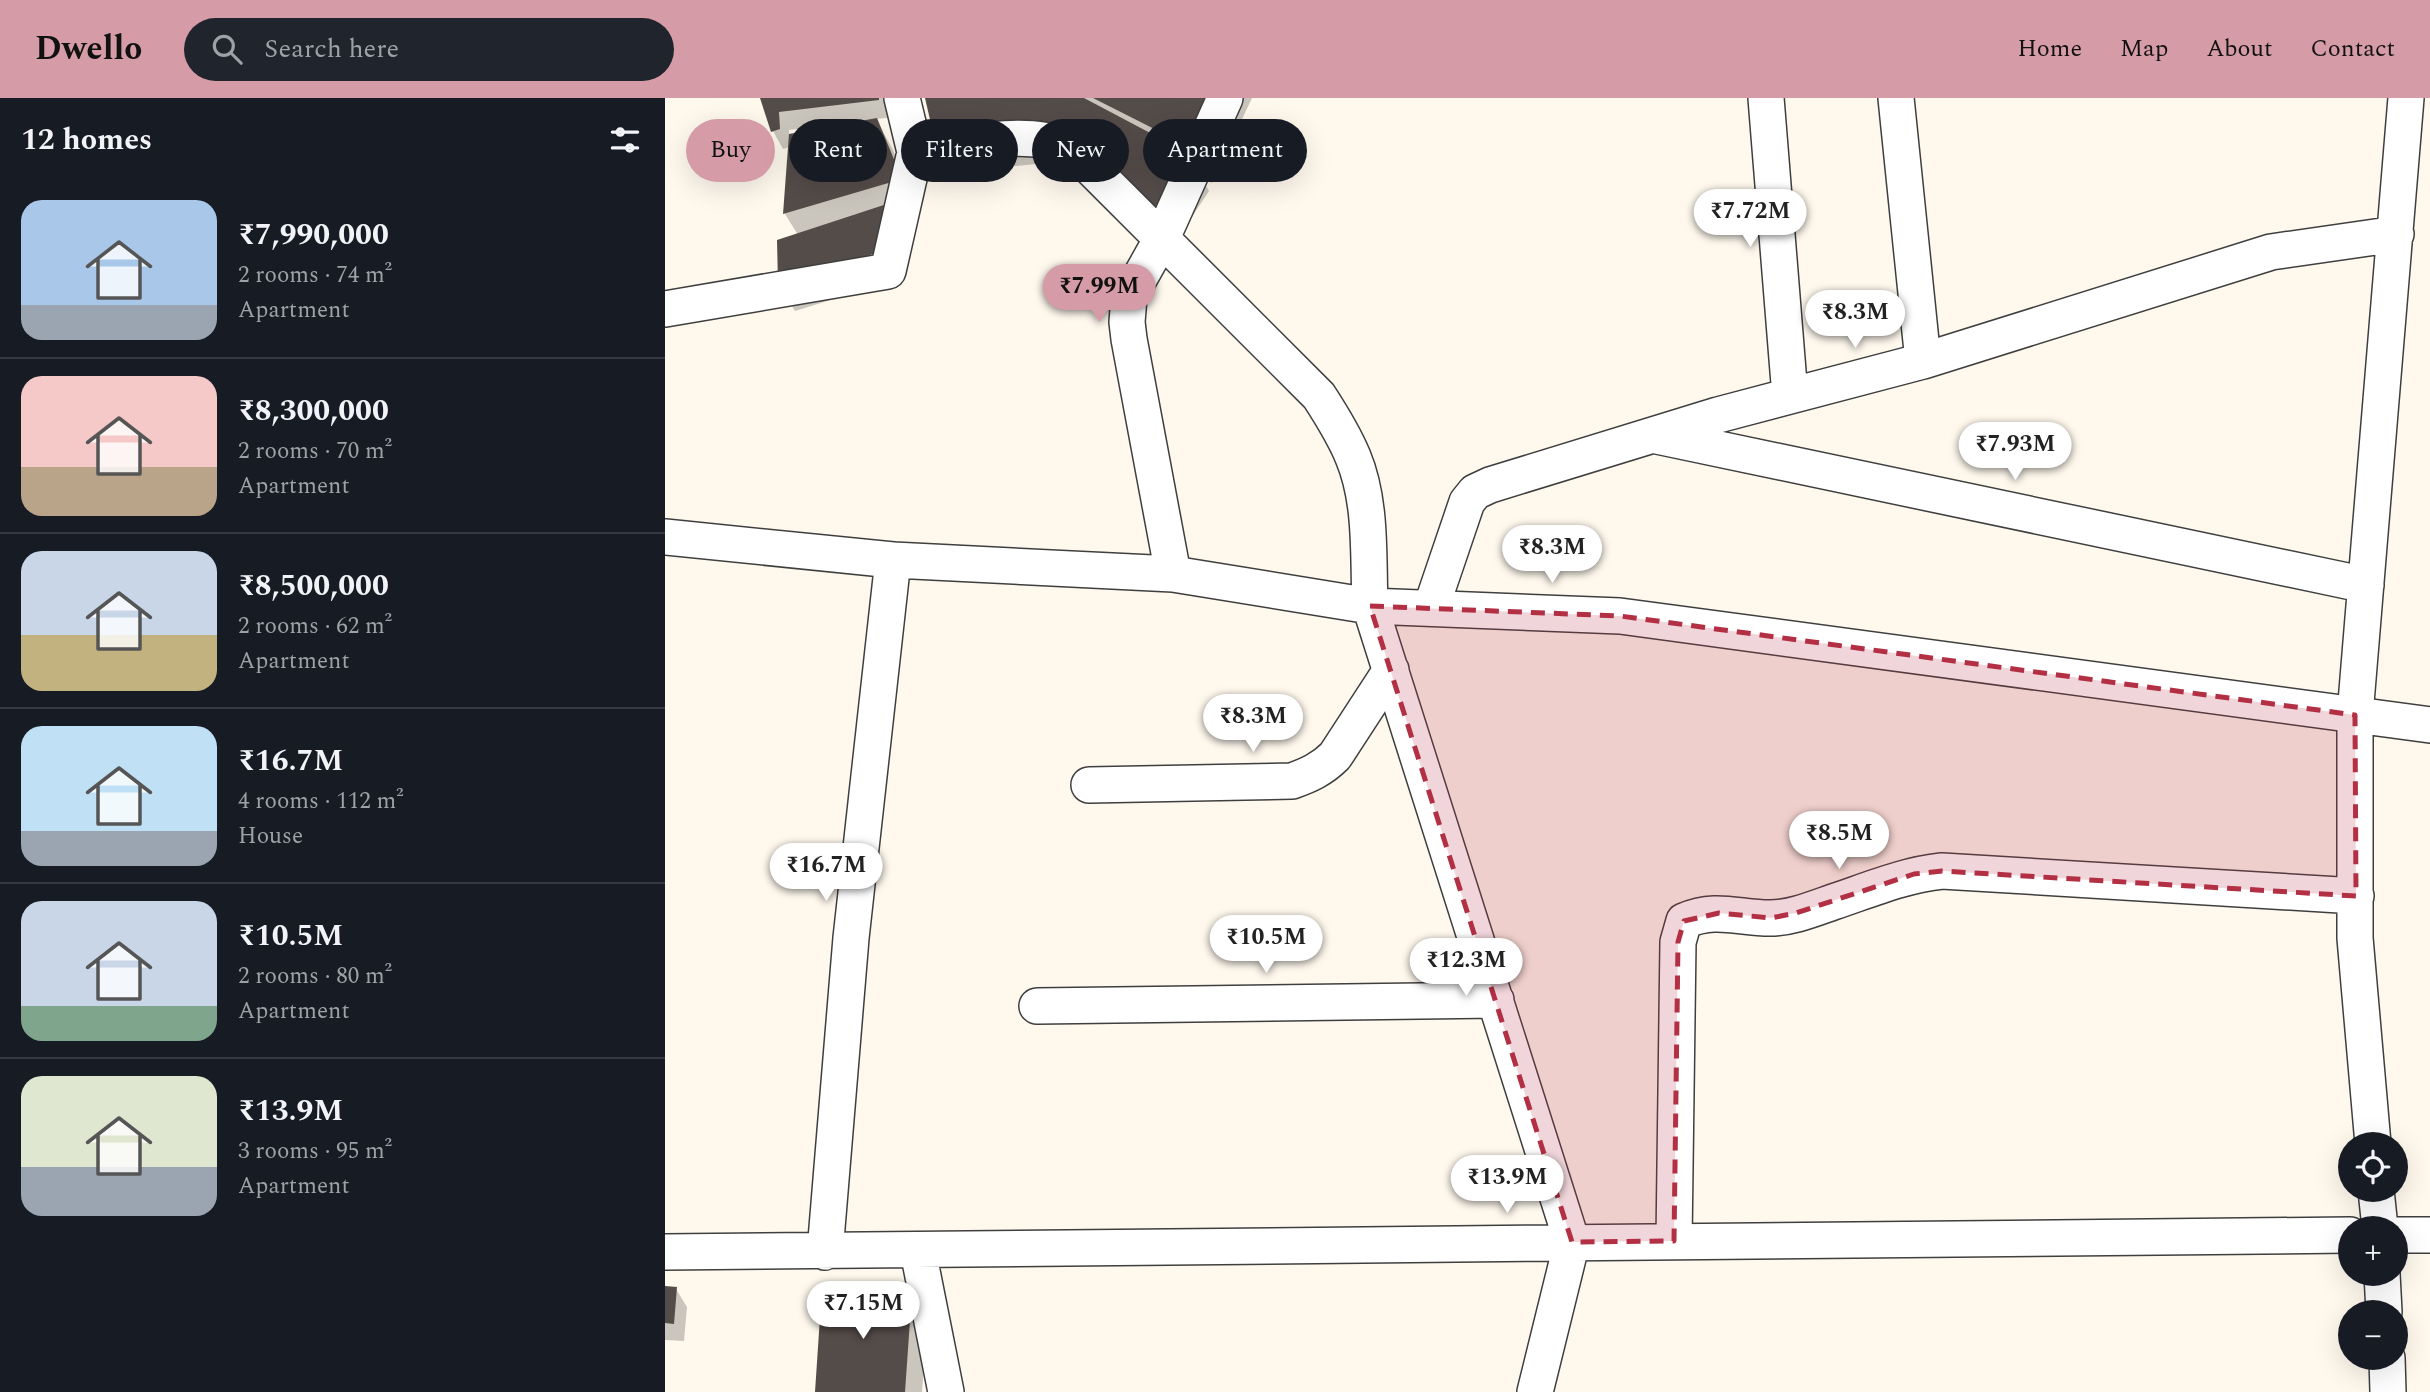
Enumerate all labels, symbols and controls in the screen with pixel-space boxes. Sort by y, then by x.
search box [184,18,674,81]
text: Dwello [35,24,142,74]
text: Search here [264,29,399,69]
icon: search [208,30,246,68]
text: Home [2017,31,2082,67]
text: Map [2120,31,2168,67]
text: About [2206,31,2272,67]
text: Contact [2310,31,2395,67]
text: 12 homes [21,117,152,163]
chip: Buy [686,119,775,182]
chip: Rent [789,119,887,182]
chip: Filters [901,119,1018,182]
chip: New [1032,119,1129,182]
chip: Apartment [1143,119,1307,182]
icon: filters [606,121,644,159]
pin: ₹7.72M [1693,190,1807,249]
text: ₹7.72M [1710,194,1790,229]
text: ₹7,990,000 [238,212,389,258]
icon: home [77,228,161,312]
text: 2 rooms · 74 m² [238,258,392,293]
pin: ₹7.99M [1042,264,1156,324]
text: ₹7.99M [1059,269,1139,304]
pin: ₹8.3M [1806,290,1904,350]
text: Apartment [238,293,350,328]
text: ₹8.3M [1821,295,1889,330]
text: ₹8,300,000 [238,388,389,434]
icon: home [77,404,161,488]
pin: ₹7.93M [1958,422,2072,482]
text: ₹7.93M [1975,427,2055,462]
text: 2 rooms · 70 m² [238,434,392,469]
text: Apartment [238,469,350,504]
pin: ₹8.3M [1503,526,1601,585]
text: ₹8.3M [1518,530,1586,565]
text: ₹8,500,000 [238,563,389,609]
icon: home [77,579,161,663]
text: 2 rooms · 62 m² [238,609,392,644]
text: Apartment [238,644,350,679]
pin: ₹8.3M [1204,694,1302,754]
text: ₹8.3M [1219,699,1287,734]
text: ₹16.7M [238,738,343,784]
icon: home [77,754,161,838]
text: 4 rooms · 112 m² [238,784,404,819]
pin: ₹8.5M [1790,812,1888,871]
text: ₹8.5M [1805,816,1873,851]
text: House [238,819,303,854]
pin: ₹16.7M [769,844,883,903]
text: ₹16.7M [786,848,866,883]
text: ₹10.5M [238,913,343,959]
pin: ₹10.5M [1209,916,1323,975]
text: ₹10.5M [1226,920,1306,955]
icon: home [77,929,161,1013]
pin: ₹12.3M [1409,939,1523,998]
text: ₹12.3M [1426,943,1506,978]
text: 2 rooms · 80 m² [238,959,392,994]
text: Apartment [238,994,350,1029]
text: ₹13.9M [238,1088,343,1134]
icon: home [77,1104,161,1188]
map controls [2338,1132,2408,1370]
button: locate [2338,1132,2408,1202]
text: 3 rooms · 95 m² [238,1134,392,1169]
pin: ₹13.9M [1450,1156,1564,1215]
text: ₹13.9M [1467,1160,1547,1195]
text: Apartment [238,1169,350,1204]
button: + [2338,1216,2408,1286]
pin: ₹7.15M [806,1282,920,1341]
text: ₹7.15M [823,1286,903,1321]
button: − [2338,1300,2408,1370]

